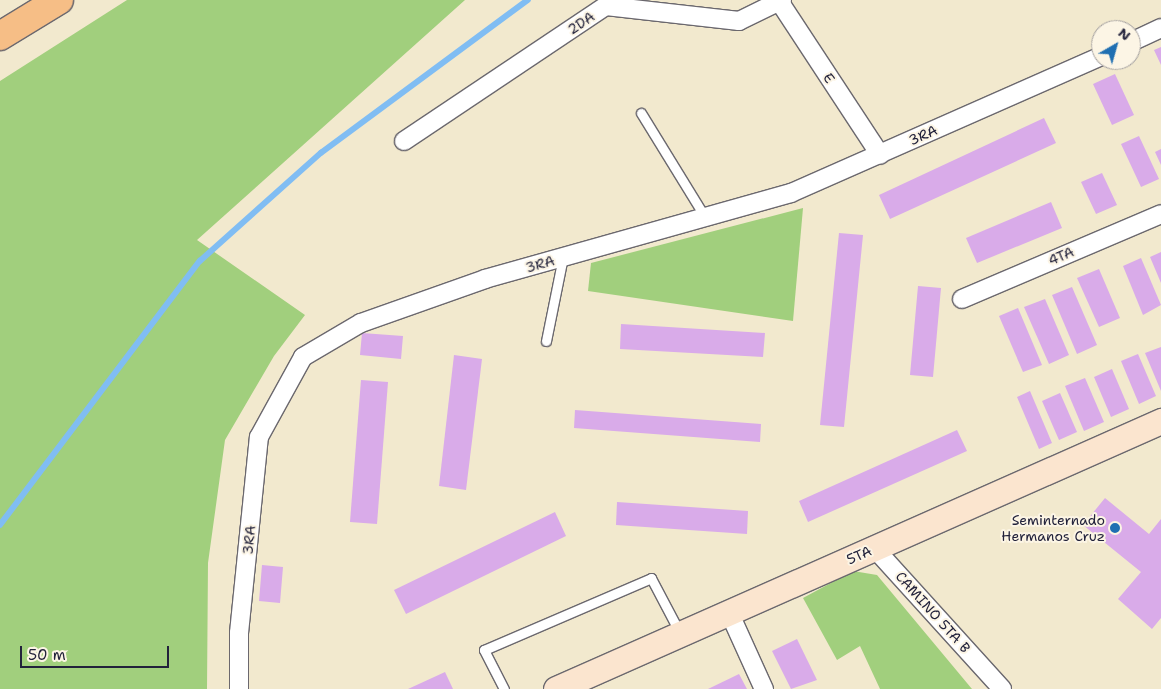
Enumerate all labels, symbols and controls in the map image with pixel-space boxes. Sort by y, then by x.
street label: 2DA [564,8,598,38]
north arrow [1091,20,1141,70]
text: N [1115,23,1135,44]
street label: E [820,70,838,86]
street label: 3RA [906,121,940,149]
street label: 4TA [1046,243,1076,269]
street label: 3RA [524,252,556,276]
place label: Seminternado Hermanos Cruz [1001,512,1105,544]
marker: Seminternado Hermanos Cruz [1109,522,1121,534]
street label: 3RA [239,525,259,555]
street label: 5TA [844,542,874,568]
street label: CAMINO 5TA B [892,568,974,656]
scale bar [22,636,171,668]
text: 50 m [28,645,66,665]

